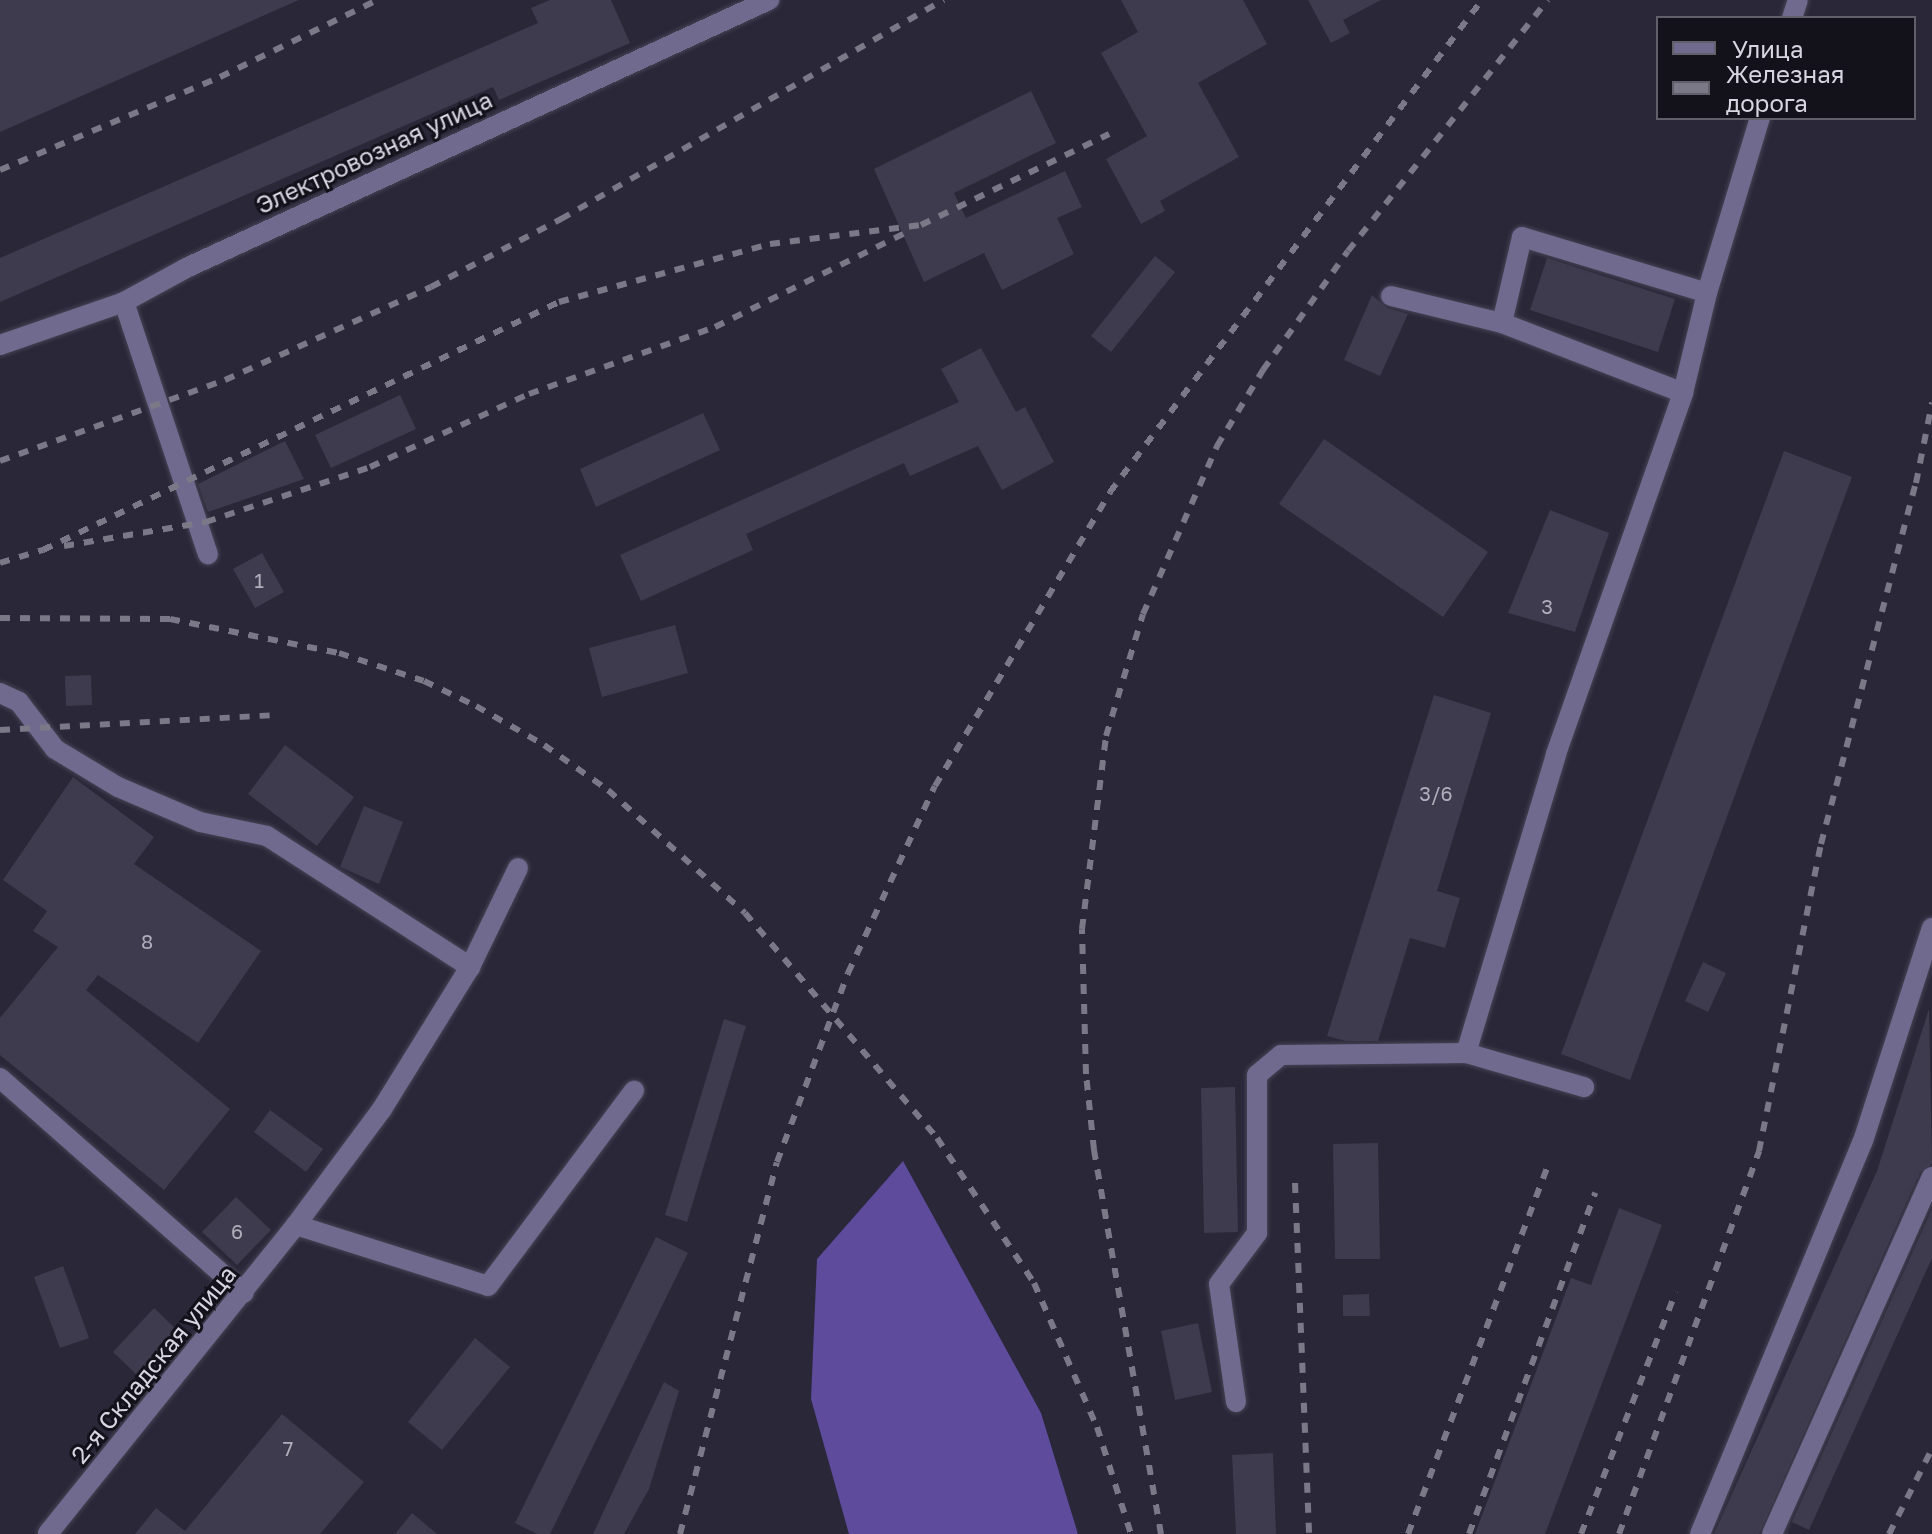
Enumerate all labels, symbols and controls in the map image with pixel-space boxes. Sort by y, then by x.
legend [1656,16,1916,120]
text: Улица [1732,34,1804,63]
text: Железная дорога [1726,59,1844,117]
street label: Электровозная улица [251,85,497,219]
house number: 1 [254,568,264,592]
house number: 3 [1541,594,1553,618]
house number: 3/6 [1419,781,1453,805]
house number: 8 [141,929,153,953]
house number: 6 [231,1219,243,1243]
street label: 2-я Складская улица [65,1259,241,1469]
house number: 7 [283,1436,293,1460]

